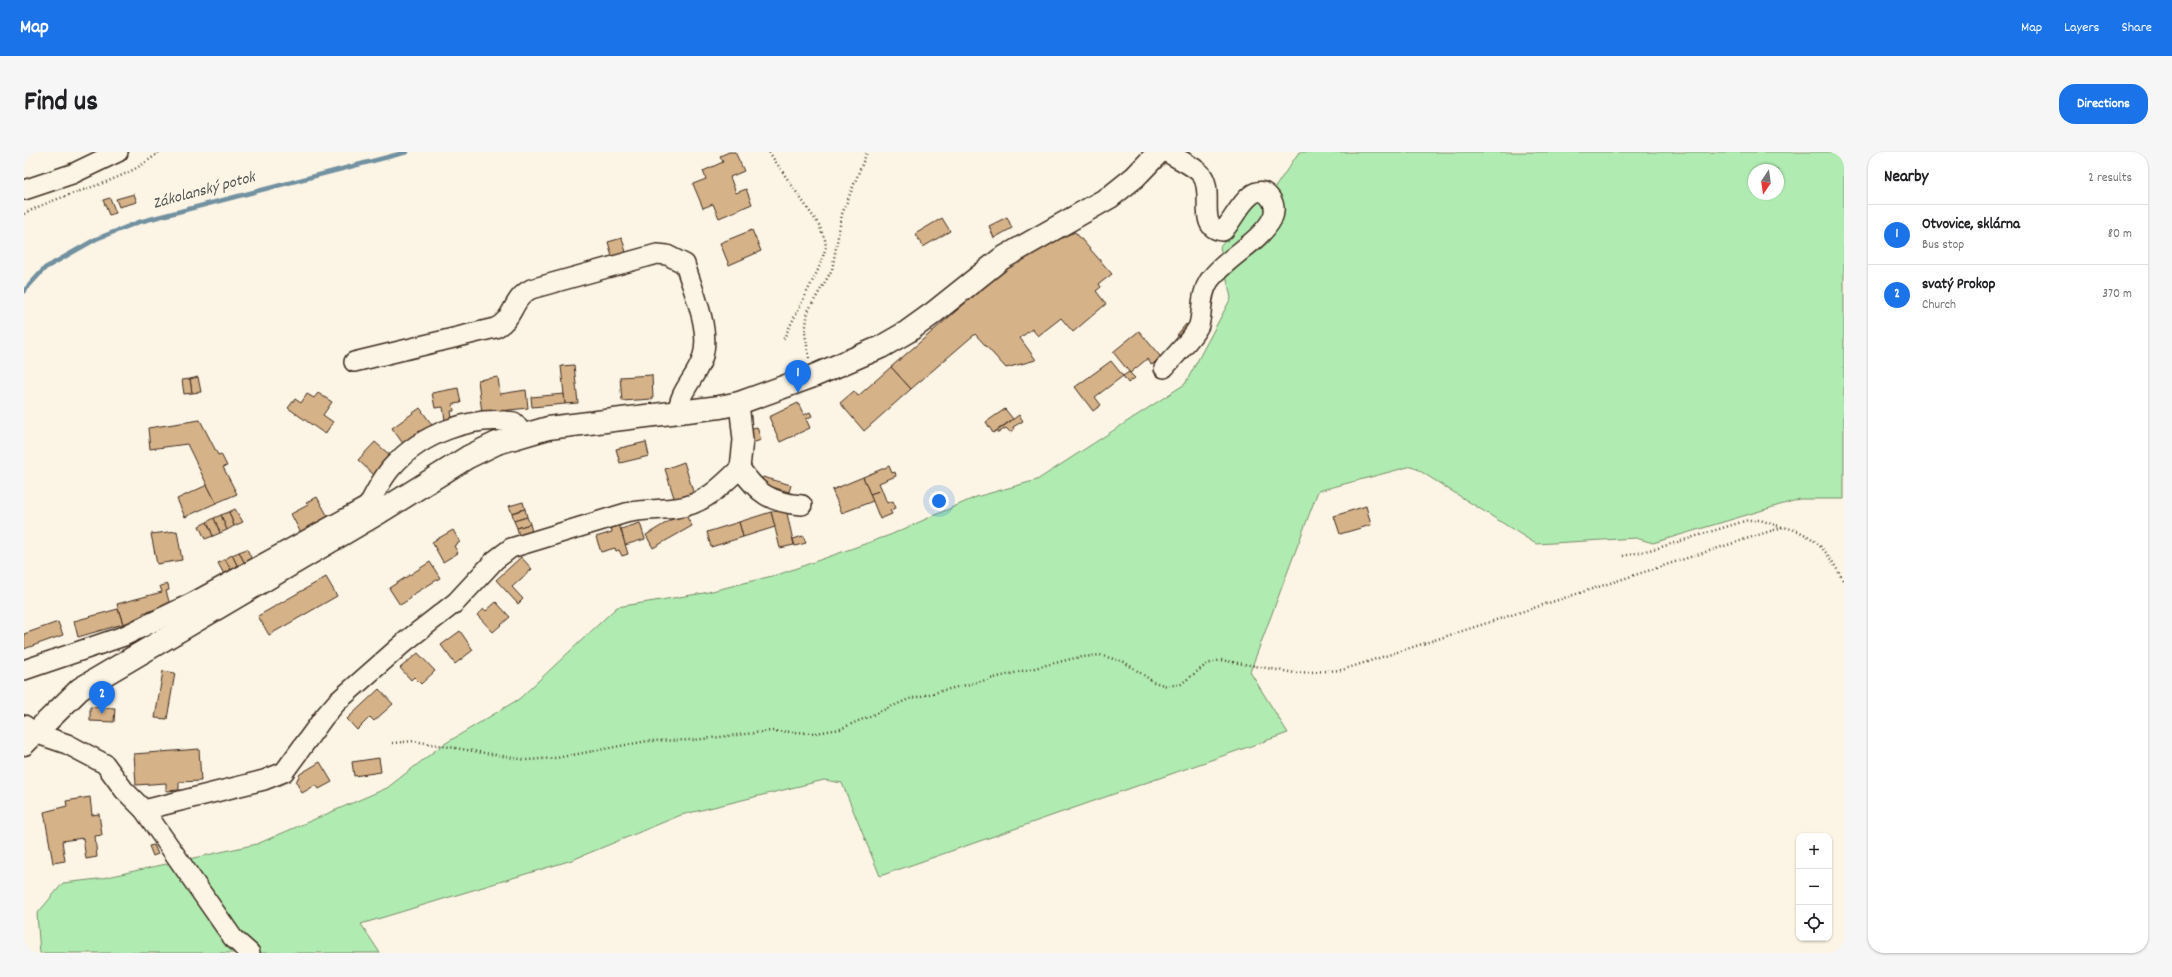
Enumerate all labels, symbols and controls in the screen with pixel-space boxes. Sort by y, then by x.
text: Map [20,15,49,42]
text: Map [2021,18,2042,38]
text: Layers [2064,18,2099,38]
text: Share [2121,18,2152,38]
text: Find us [24,84,98,124]
button: Directions [2059,84,2148,124]
north arrow [1748,164,1784,200]
water label: Zákolanský potok [150,166,259,216]
text: Nearby [1884,166,1928,190]
text: 2 results [2088,169,2132,188]
text: Otvovice, sklárna [1922,214,2020,236]
text: 1 [1896,225,1898,244]
text: 80 m [2108,225,2132,244]
text: Bus stop [1922,236,1964,255]
text: svatý Prokop [1922,274,1995,296]
text: 2 [1894,285,1900,304]
text: 370 m [2102,285,2132,304]
text: Church [1922,296,1956,315]
pin: 1 [785,360,811,393]
your location [929,491,949,511]
pin: 2 [89,681,115,714]
map controls [1796,833,1832,941]
button: + [1796,833,1832,869]
button: − [1796,869,1832,905]
button: locate [1796,905,1832,941]

